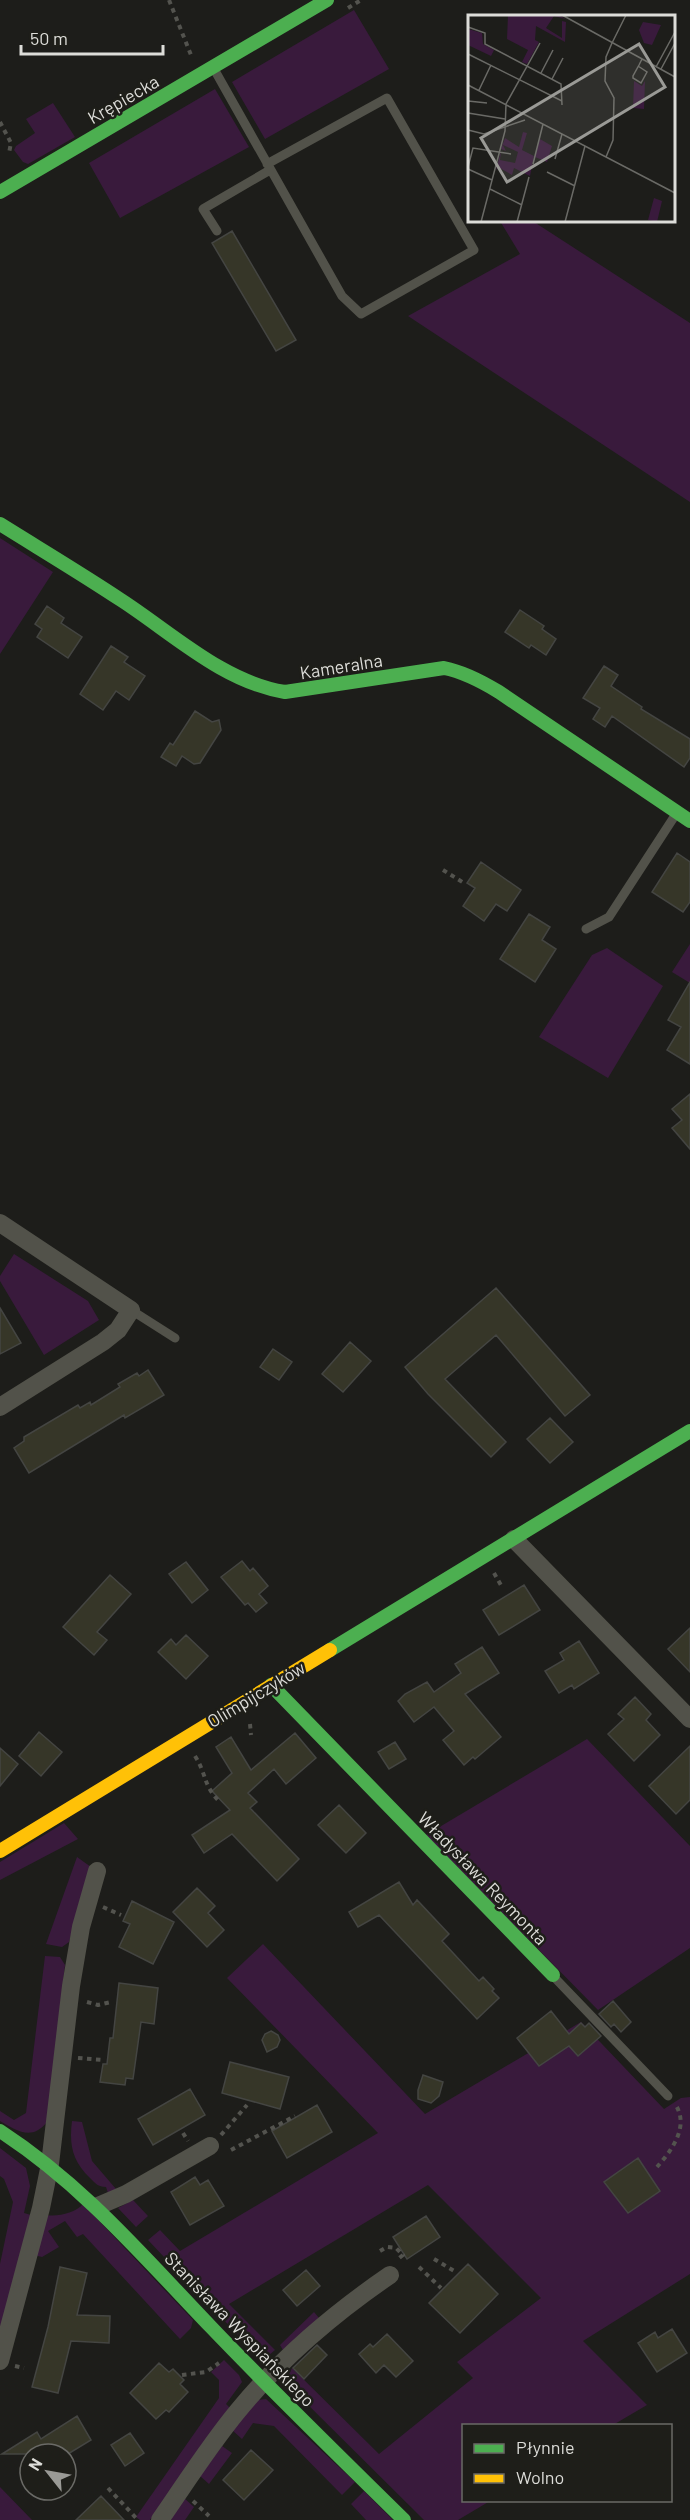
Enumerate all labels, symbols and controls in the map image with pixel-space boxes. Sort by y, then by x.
inset map [468,15,675,222]
scale bar [21,18,164,56]
text: 50 m [30,27,68,49]
street label: Krępiecka [83,70,163,128]
street label: Kameralna [298,649,384,683]
street label: Olimpijczyków [203,1656,309,1732]
street label: Władysława Reymonta [414,1807,552,1949]
street label: Stanisława Wyspiańskiego [160,2247,320,2411]
legend [462,2424,672,2502]
text: Płynnie [516,2436,575,2458]
north arrow [18,2442,78,2502]
text: N [24,2455,46,2473]
text: Wolno [516,2466,564,2488]

